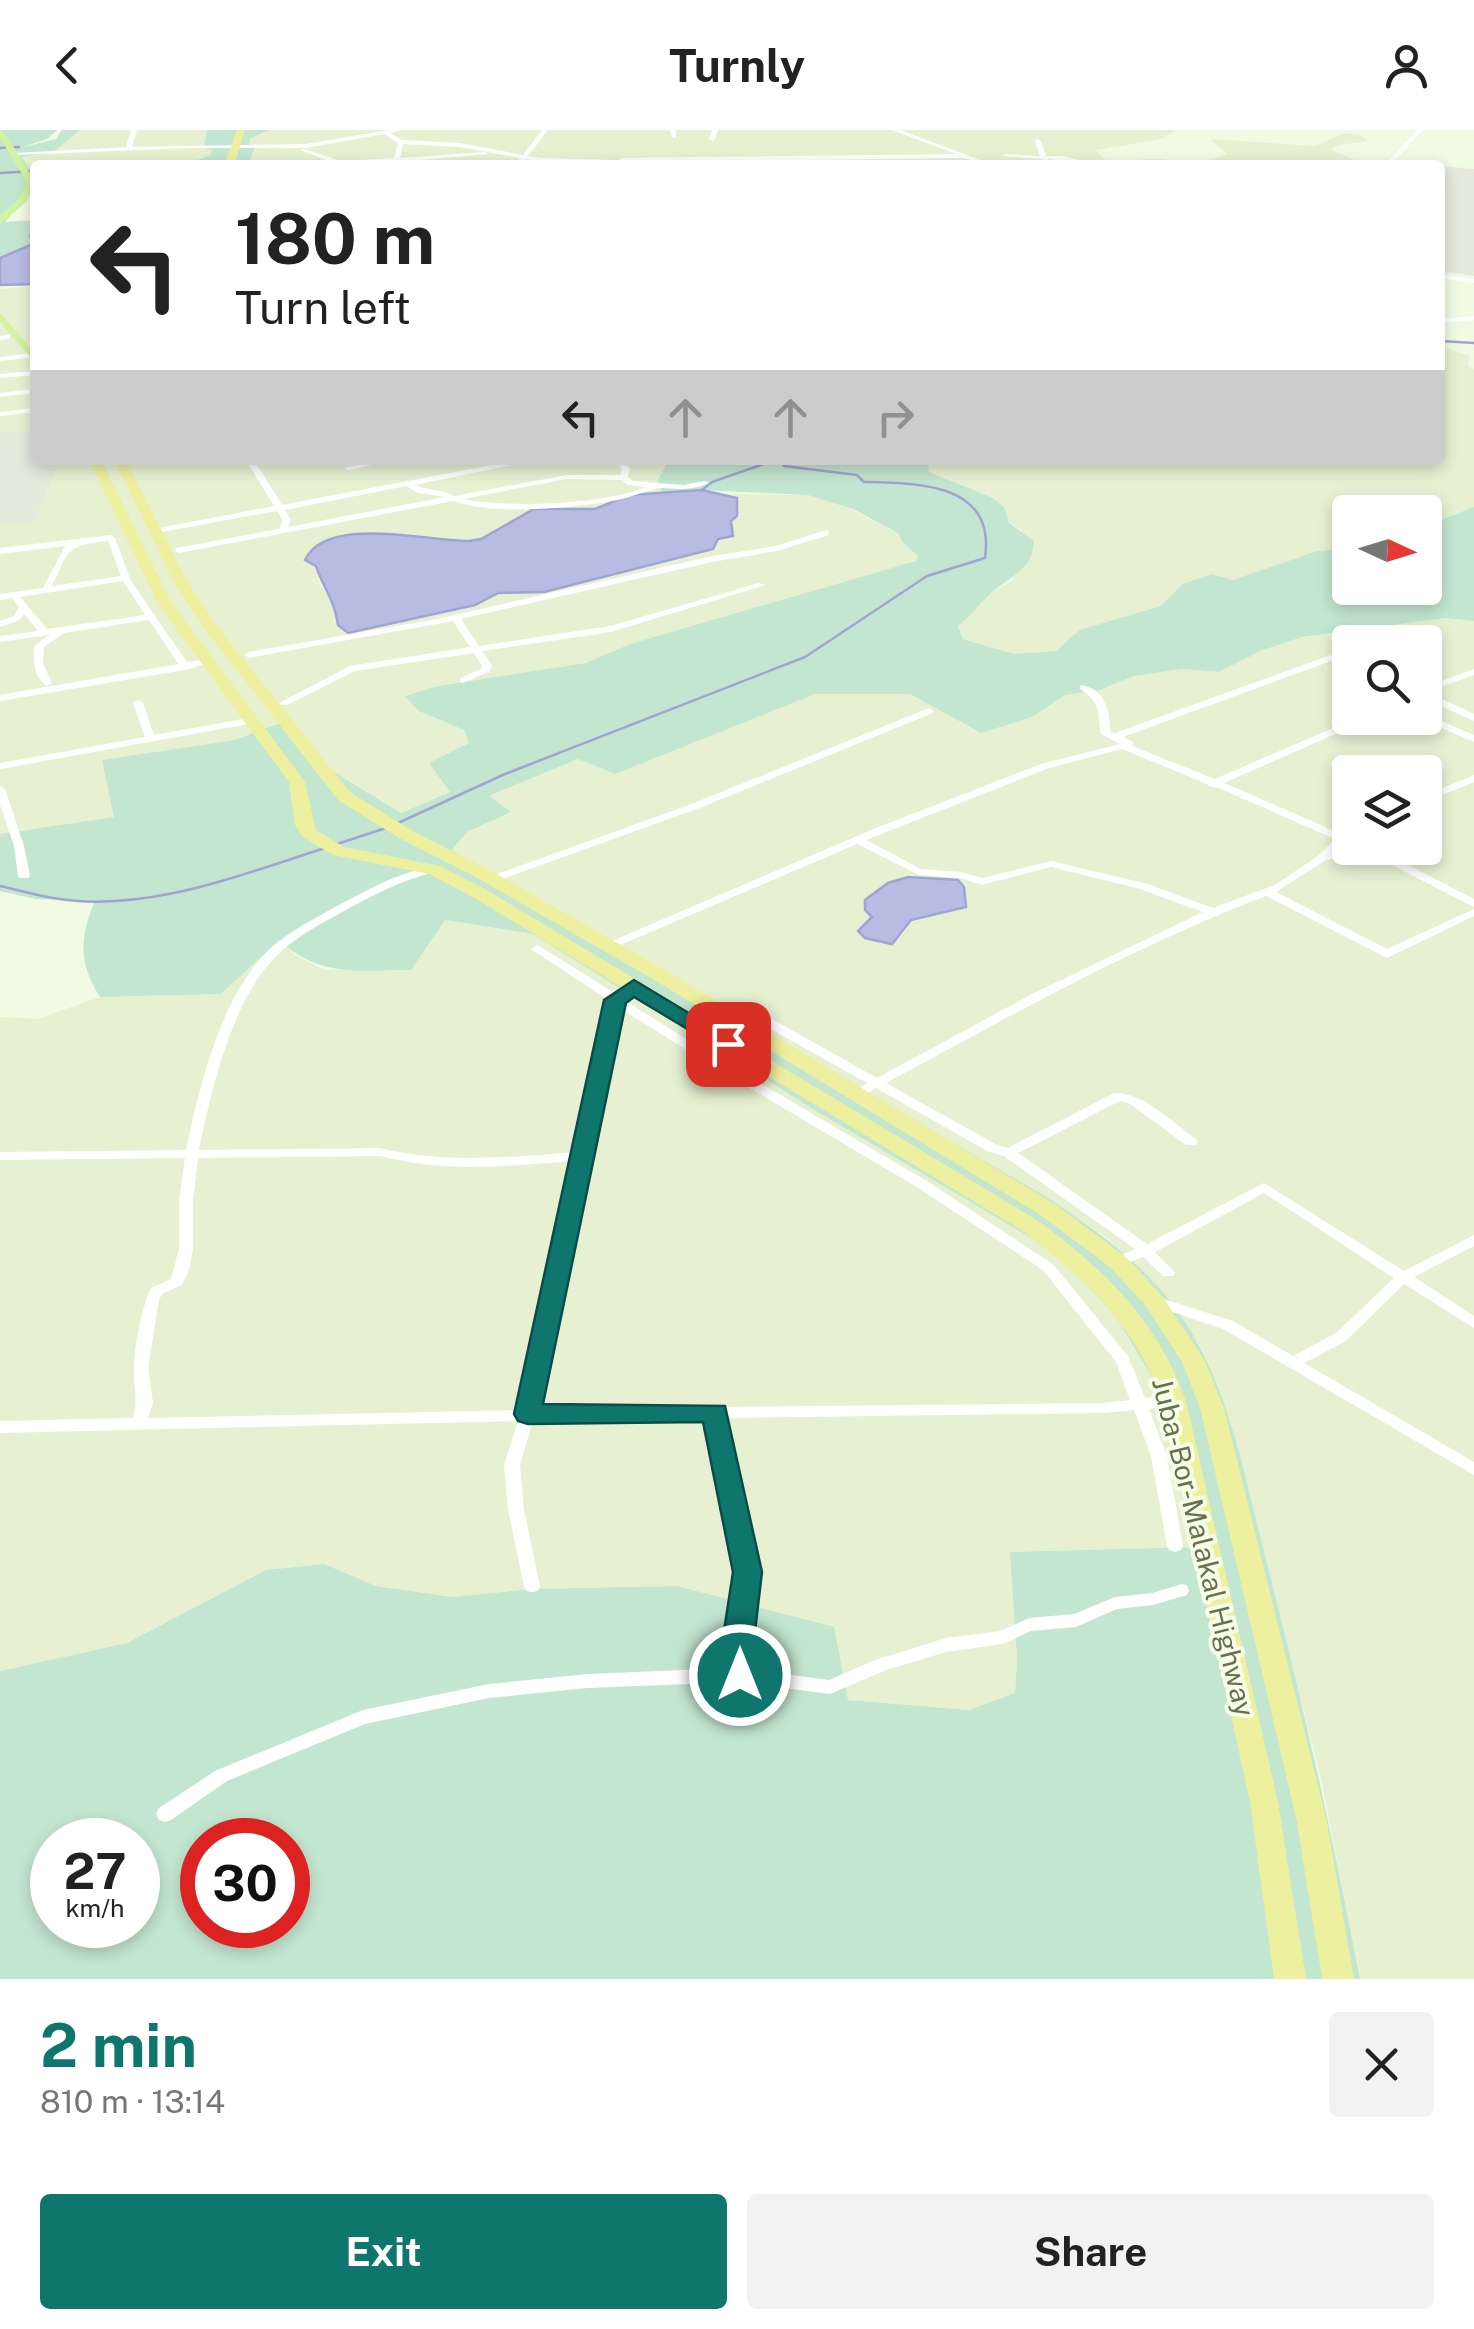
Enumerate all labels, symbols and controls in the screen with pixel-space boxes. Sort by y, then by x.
icon: back [40,38,95,93]
icon: person [1379,38,1434,93]
text: Turnly [669,39,805,92]
text: 180 m [235,197,435,280]
icon: left [70,200,200,330]
text: Turn left [235,281,411,334]
icon: left [553,390,608,445]
icon: ahead [658,390,713,445]
icon: ahead [763,390,818,445]
icon: right [868,390,923,445]
north arrow [1332,495,1442,605]
map controls [1332,495,1442,865]
button: search [1332,625,1442,735]
button: layers [1332,755,1442,865]
pin [686,1002,771,1087]
icon: arrive [701,1017,756,1072]
street label: Juba-Bor-Malakal Highway [1146,1374,1262,1720]
position arrow [688,1623,792,1727]
speed limit sign: 30 [180,1818,310,1948]
text: 27 [63,1841,127,1900]
text: km/h [66,1893,124,1923]
text: 2 min [40,2010,197,2081]
button: close [1329,2012,1434,2117]
text: 810 m · 13:14 [40,2083,225,2120]
button: Exit [40,2194,727,2309]
button: Share [747,2194,1434,2309]

